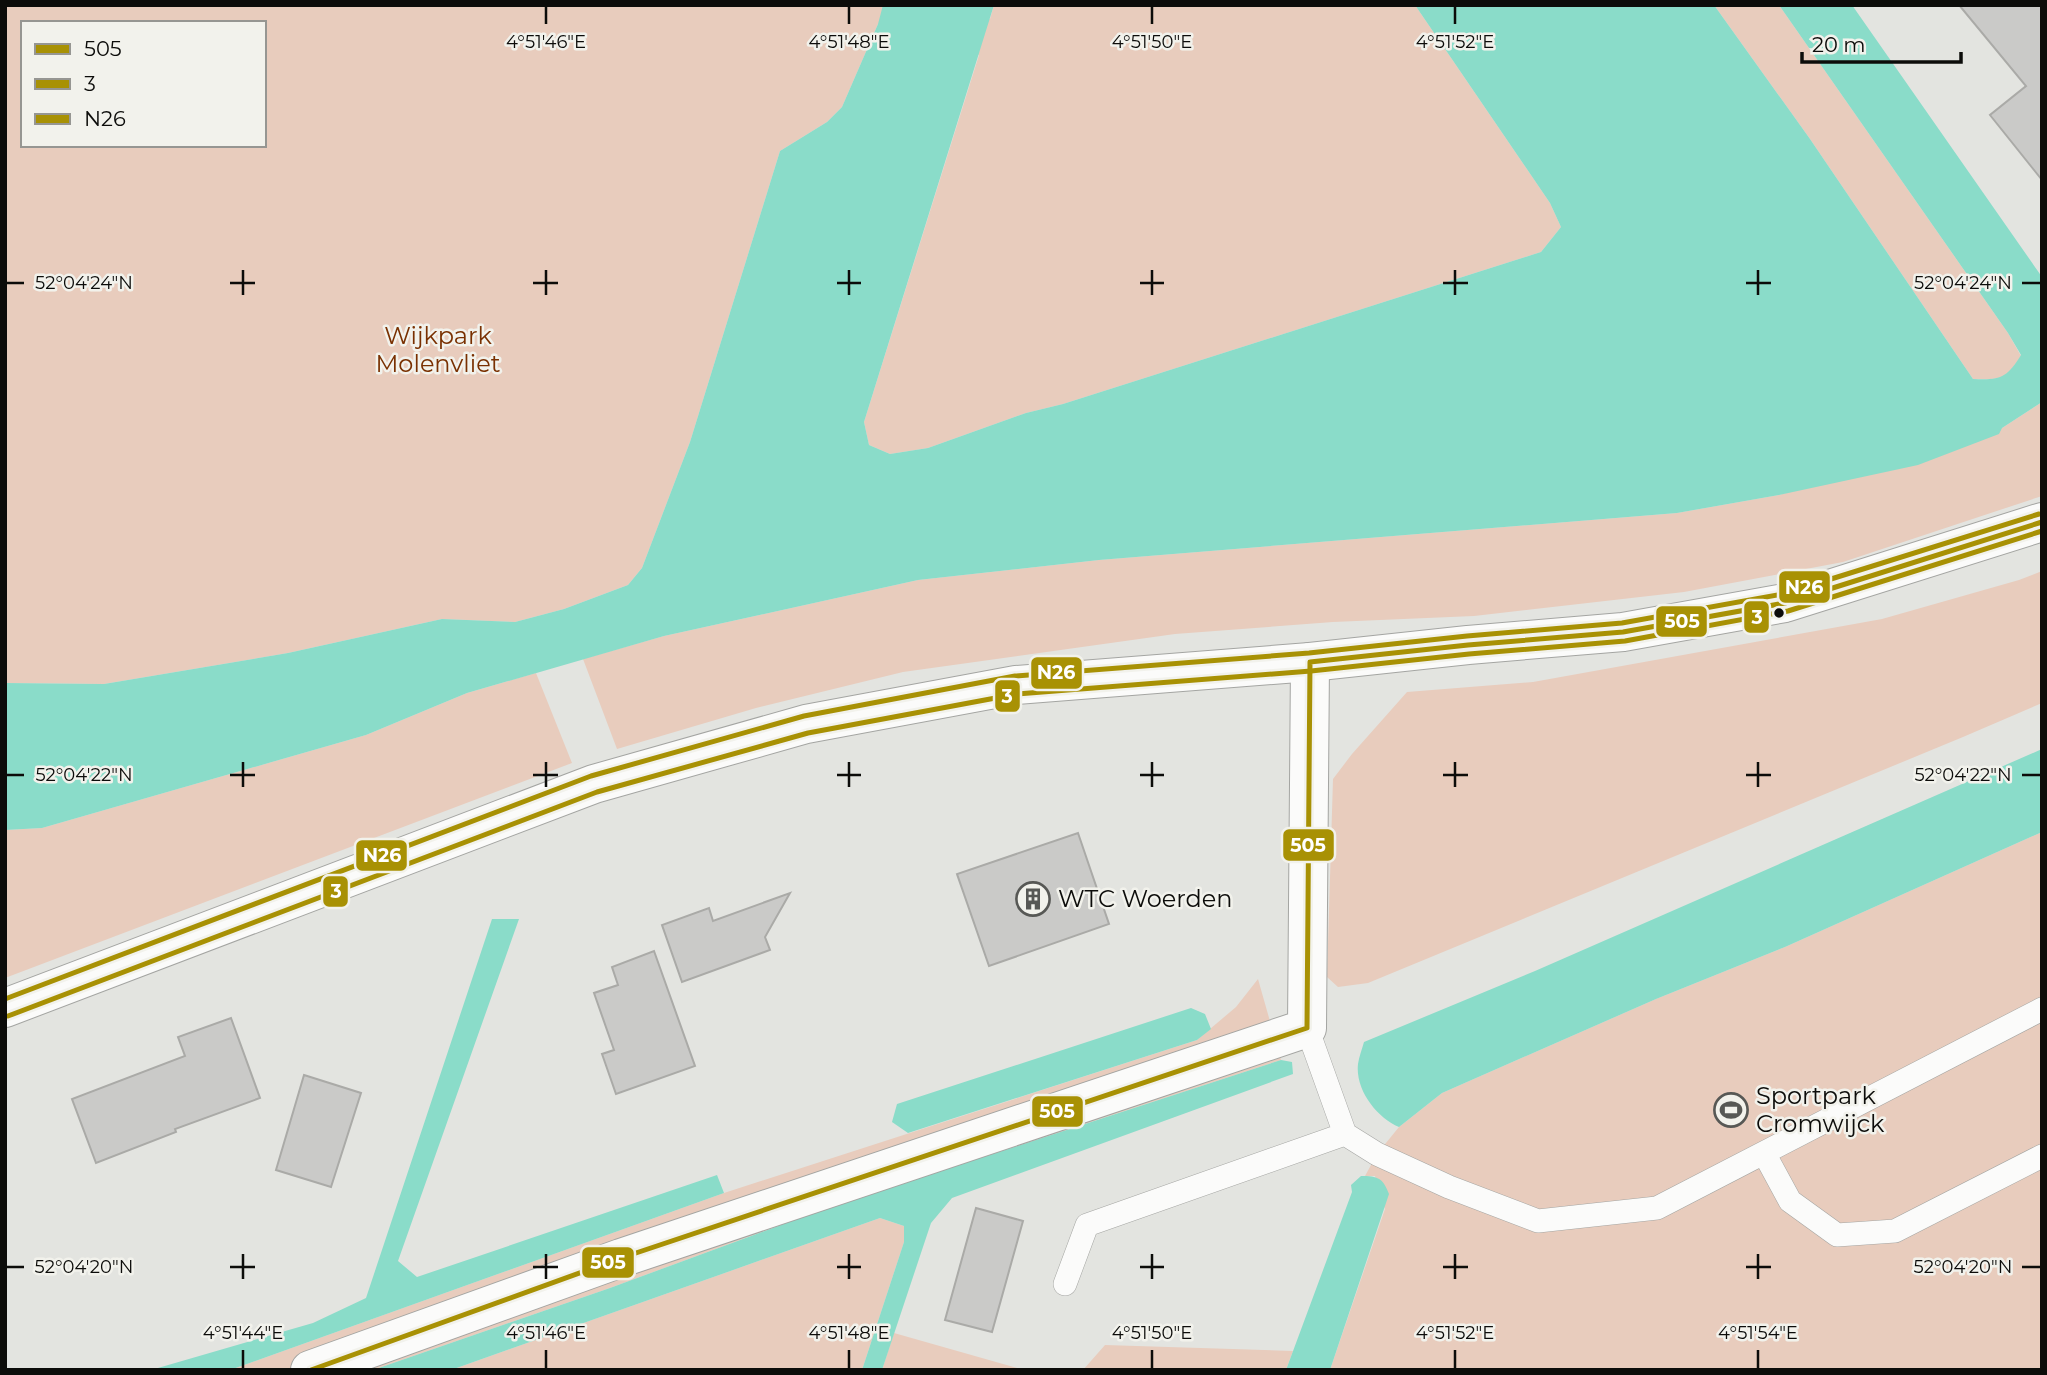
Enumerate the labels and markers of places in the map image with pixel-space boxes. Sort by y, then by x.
unlabelled marker [1772,606,1786,620]
building icon: WTC Woerden [1014,880,1052,918]
place label: WTC Woerden [1058,884,1233,913]
place label: Sportpark Cromwijck [1756,1081,1885,1138]
sports icon: Sportpark Cromwijck [1712,1091,1750,1129]

